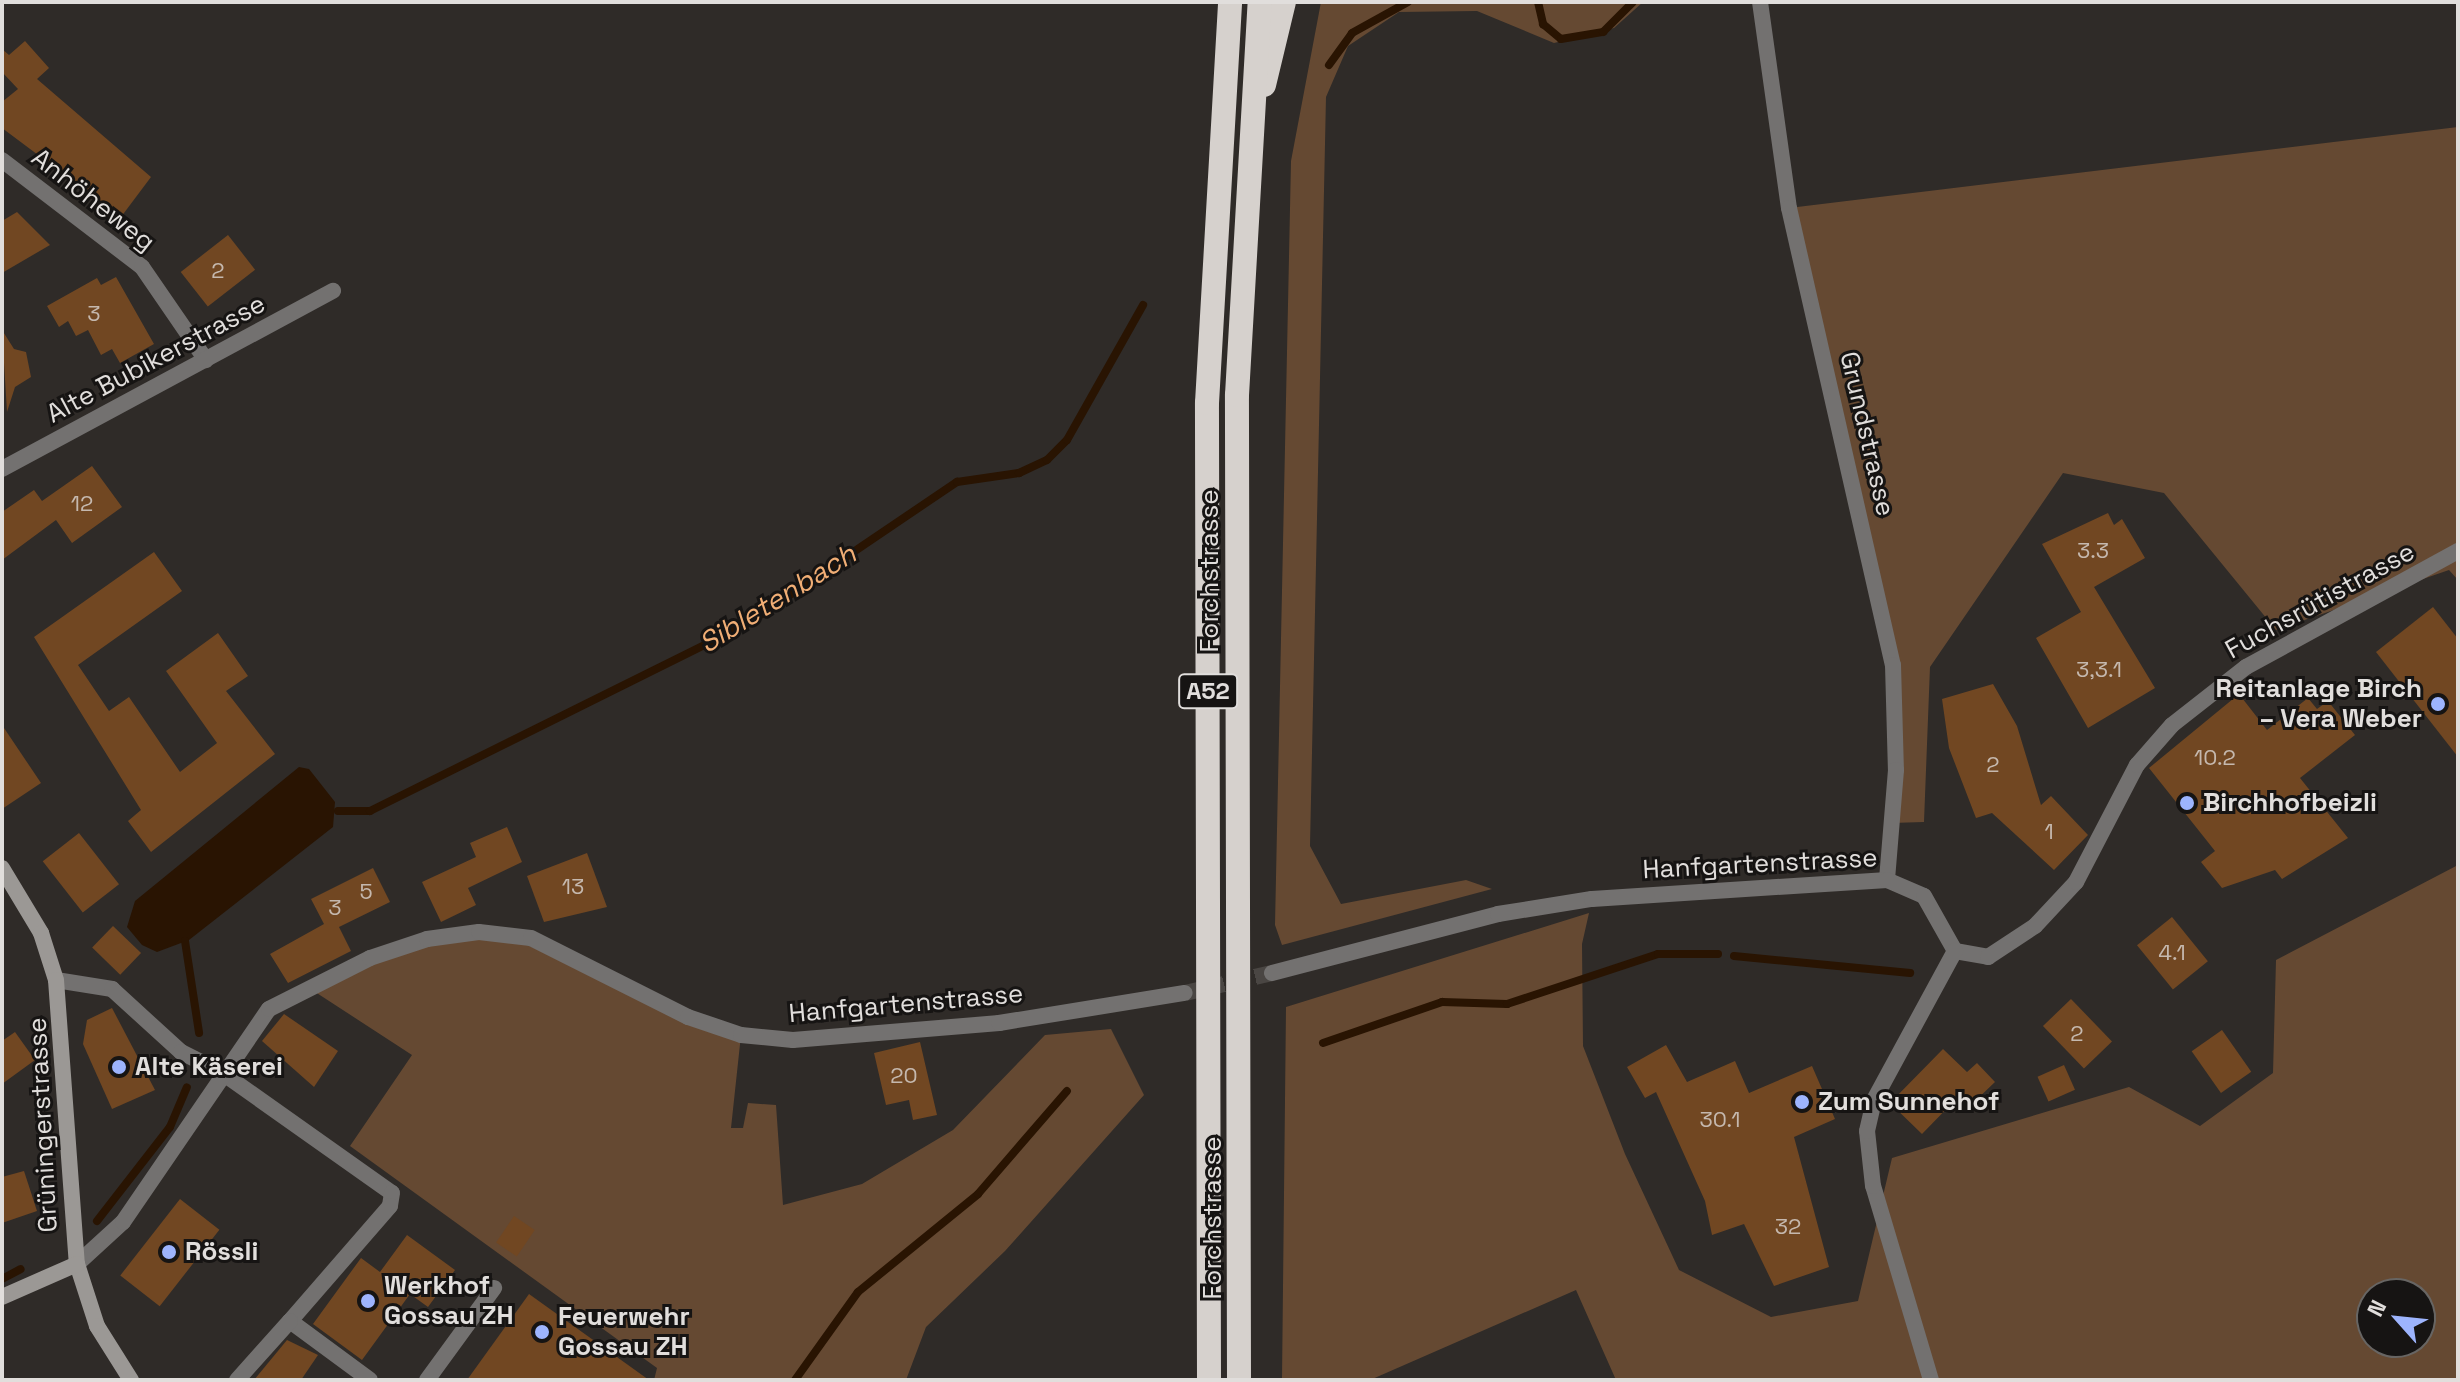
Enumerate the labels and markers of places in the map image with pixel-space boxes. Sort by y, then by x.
place label: Reitanlage Birch – Vera Weber [2216,673,2422,734]
marker: Reitanlage Birch – Vera Weber [2429,695,2447,713]
place label: Birchhofbeizli [2203,787,2377,819]
marker: Birchhofbeizli [2178,794,2196,812]
place label: Alte Käserei [135,1051,283,1083]
marker: Alte Käserei [110,1058,128,1076]
place label: Zum Sunnehof [1818,1086,1999,1118]
marker: Zum Sunnehof [1793,1093,1811,1111]
place label: Rössli [185,1236,258,1268]
marker: Rössli [160,1243,178,1261]
place label: Werkhof Gossau ZH [384,1270,514,1332]
marker: Werkhof Gossau ZH [359,1292,377,1310]
place label: Feuerwehr Gossau ZH [558,1301,690,1362]
marker: Feuerwehr Gossau ZH [533,1323,551,1341]

